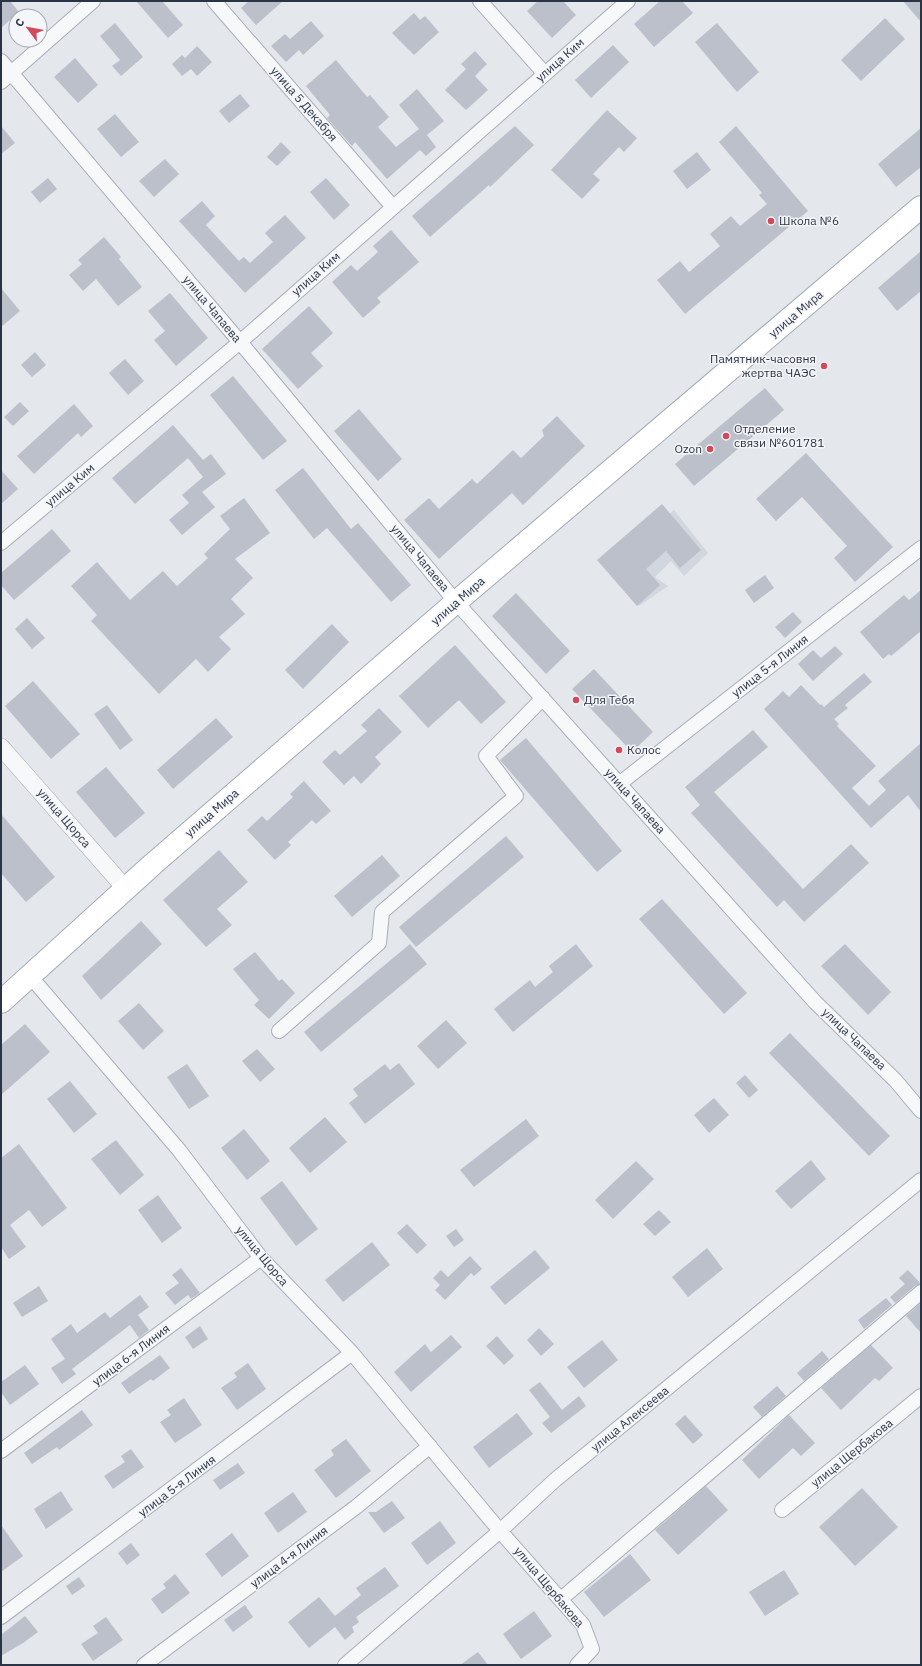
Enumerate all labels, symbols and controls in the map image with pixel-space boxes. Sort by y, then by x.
north arrow [8,8,48,48]
text: С [12,16,27,29]
street label: улица Ким [532,35,587,85]
street label: улица 5 Декабря [268,63,341,144]
place label: Школа №6 [779,213,839,228]
marker: Школа №6 [766,216,776,226]
street label: улица Ким [288,249,343,299]
street label: улица Чапаева [180,272,245,346]
street label: улица Мира [765,286,826,341]
place label: Памятник-часовня жертва ЧАЭС [710,351,817,380]
marker: Памятник-часовня жертва ЧАЭС [819,361,829,371]
place label: Отделение связи №601781 [734,421,825,450]
marker: Отделение связи №601781 [721,431,731,441]
place label: Ozon [675,441,702,456]
marker: Ozon [705,444,715,454]
street label: улица Ким [42,460,97,509]
street label: улица Чапаева [388,521,453,595]
street label: улица Мира [428,573,488,628]
street label: улица 5-я Линия [728,631,811,700]
place label: Для Тебя [584,692,635,707]
marker: Для Тебя [571,695,581,705]
place label: Колос [627,742,661,757]
marker: Колос [614,745,624,755]
street label: улица Чапаева [602,765,669,837]
street label: улица Щорса [34,785,95,851]
street label: улица Мира [182,785,242,840]
street label: улица Чапаева [819,1004,890,1073]
street label: улица Щорса [233,1222,292,1289]
street label: улица 6-я Линия [89,1321,172,1389]
street label: улица Алексеева [588,1382,672,1455]
street label: улица Щербакова [808,1415,896,1490]
street label: улица 5-я Линия [135,1452,218,1520]
street label: улица 4-я Линия [247,1523,330,1591]
street label: улица Щербакова [511,1543,588,1631]

